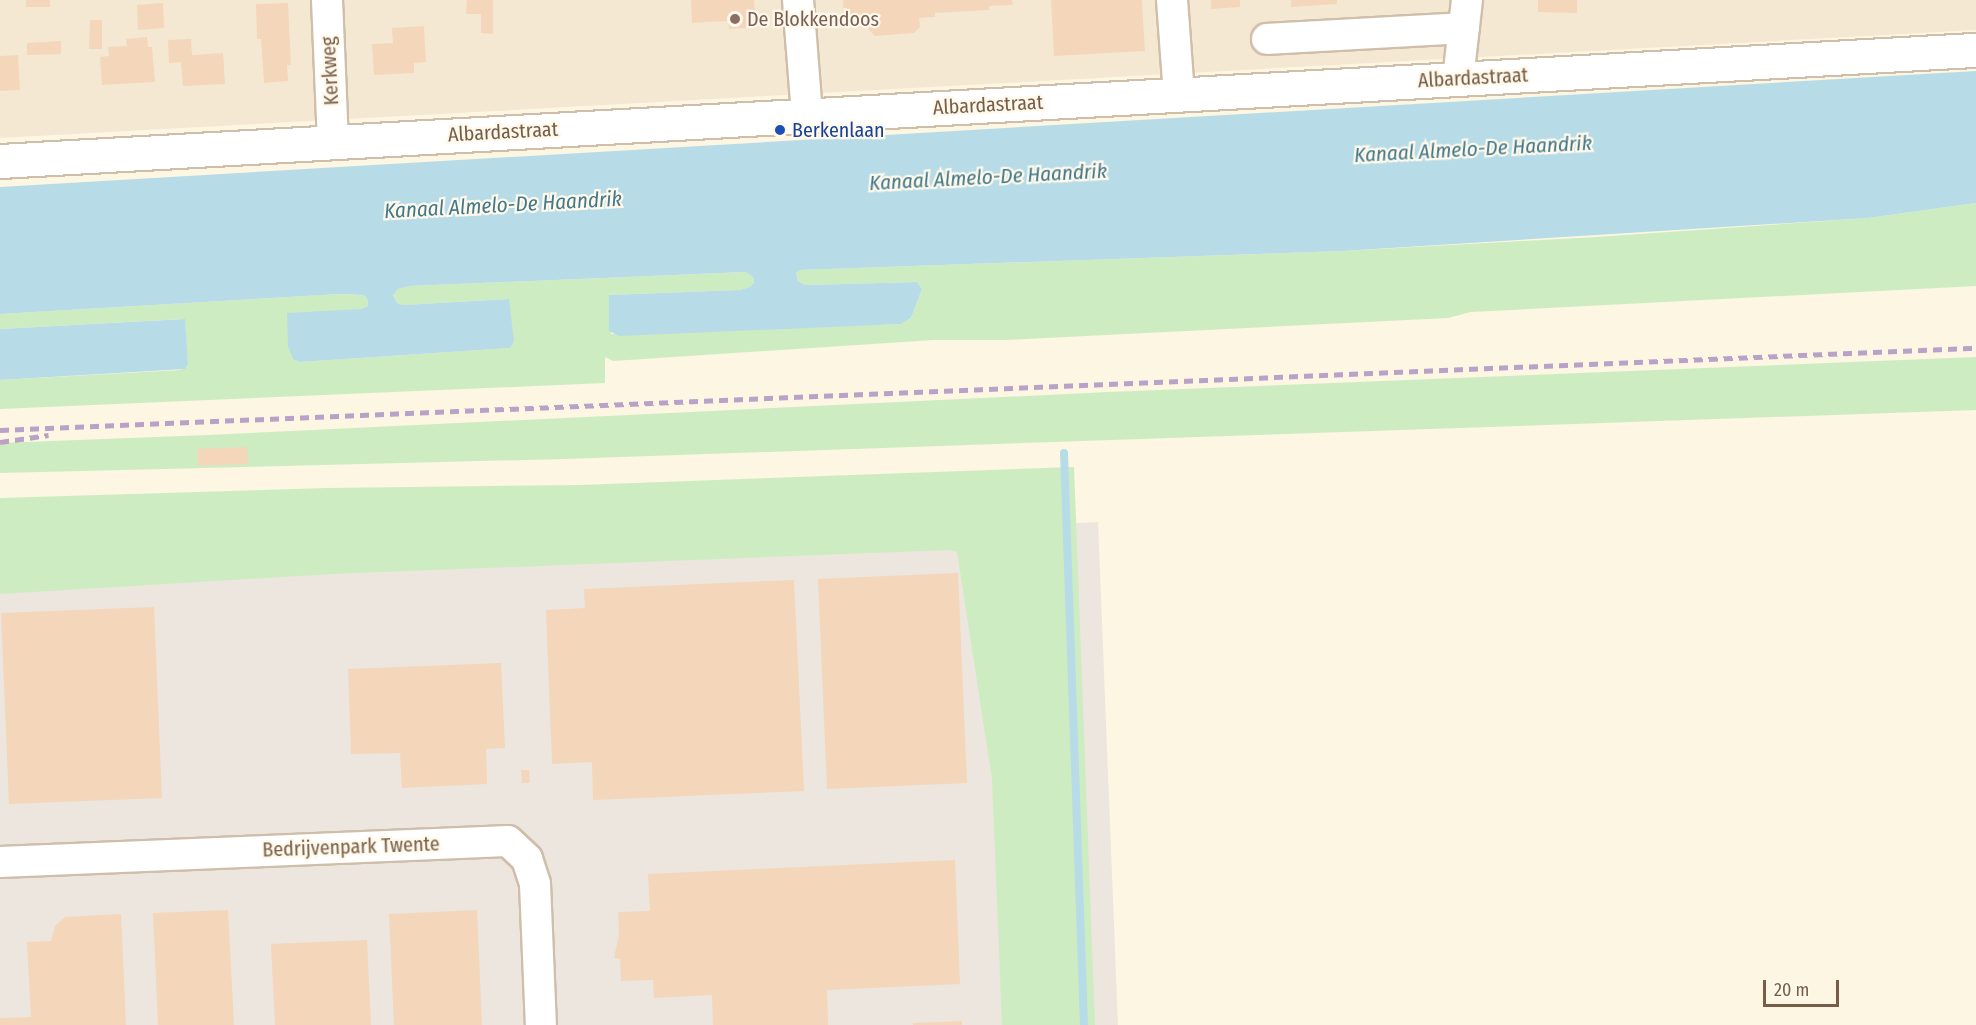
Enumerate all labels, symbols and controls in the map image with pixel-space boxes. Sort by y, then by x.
place label: De Blokkendoos [747,7,879,31]
marker: De Blokkendoos [728,12,742,26]
street label: Kerkweg [316,36,344,106]
street label: Albardastraat [1417,63,1529,93]
street label: Albardastraat [932,90,1044,120]
street label: Albardastraat [447,117,559,147]
place label: Berkenlaan [792,118,885,142]
marker: Berkenlaan [773,123,787,137]
water label: Kanaal Almelo-De Haandrik [1353,130,1593,168]
water label: Kanaal Almelo-De Haandrik [868,158,1108,196]
water label: Kanaal Almelo-De Haandrik [383,186,623,224]
street label: Bedrijvenpark Twente [262,832,440,862]
scale bar [1766,968,1842,1006]
text: 20 m [1774,979,1809,1001]

